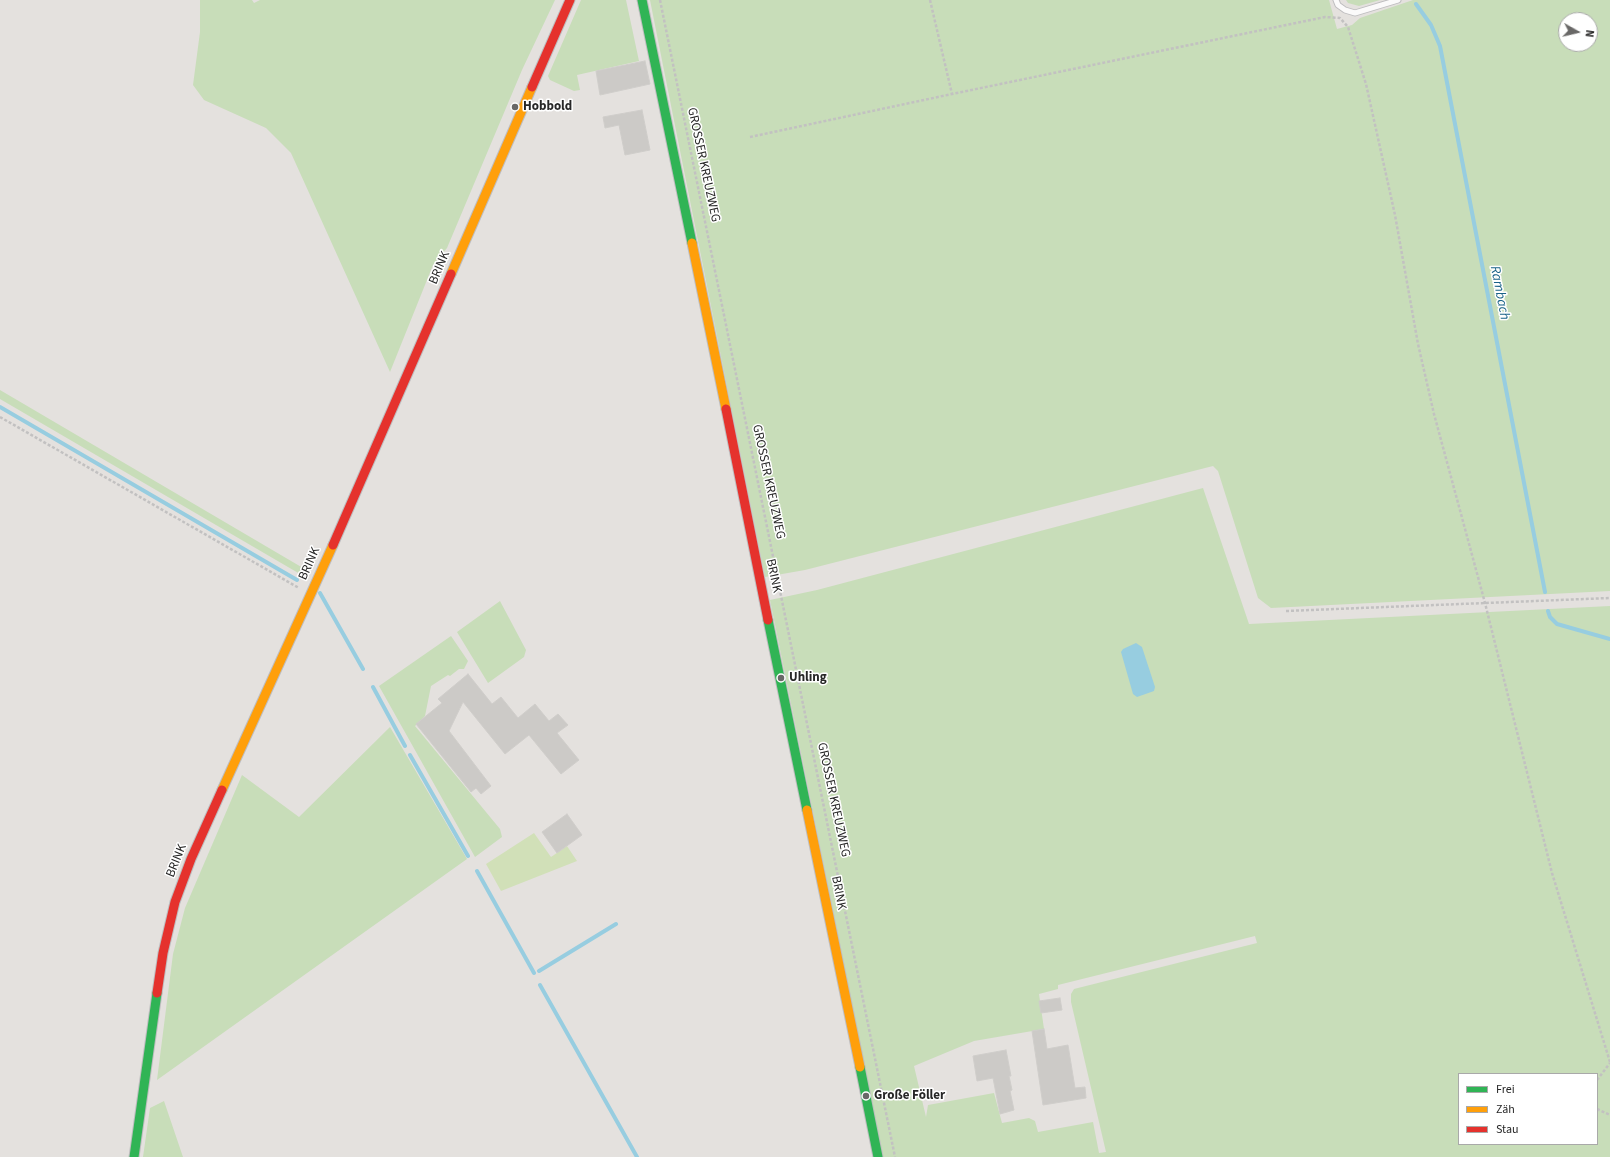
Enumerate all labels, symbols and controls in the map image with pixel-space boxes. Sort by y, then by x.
north arrow [1558,12,1598,52]
text: N [1581,29,1597,38]
place label: Hobbold [523,99,572,115]
marker: Hobbold [510,102,520,112]
street label: GROSSER KREUZWEG [683,106,723,224]
street label: BRINK [426,249,454,287]
water label: Rambach [1486,265,1512,321]
street label: GROSSER KREUZWEG [748,423,788,541]
street label: BRINK [296,545,324,583]
street label: BRINK [762,558,784,594]
place label: Uhling [789,670,827,686]
marker: Uhling [776,673,786,683]
street label: GROSSER KREUZWEG [813,741,853,859]
street label: BRINK [163,842,191,880]
street label: BRINK [827,875,849,911]
legend [1458,1073,1598,1145]
text: Frei [1496,1081,1515,1098]
place label: Große Föller [874,1088,945,1104]
marker: Große Föller [861,1091,871,1101]
text: Zäh [1496,1101,1515,1118]
text: Stau [1496,1121,1519,1138]

